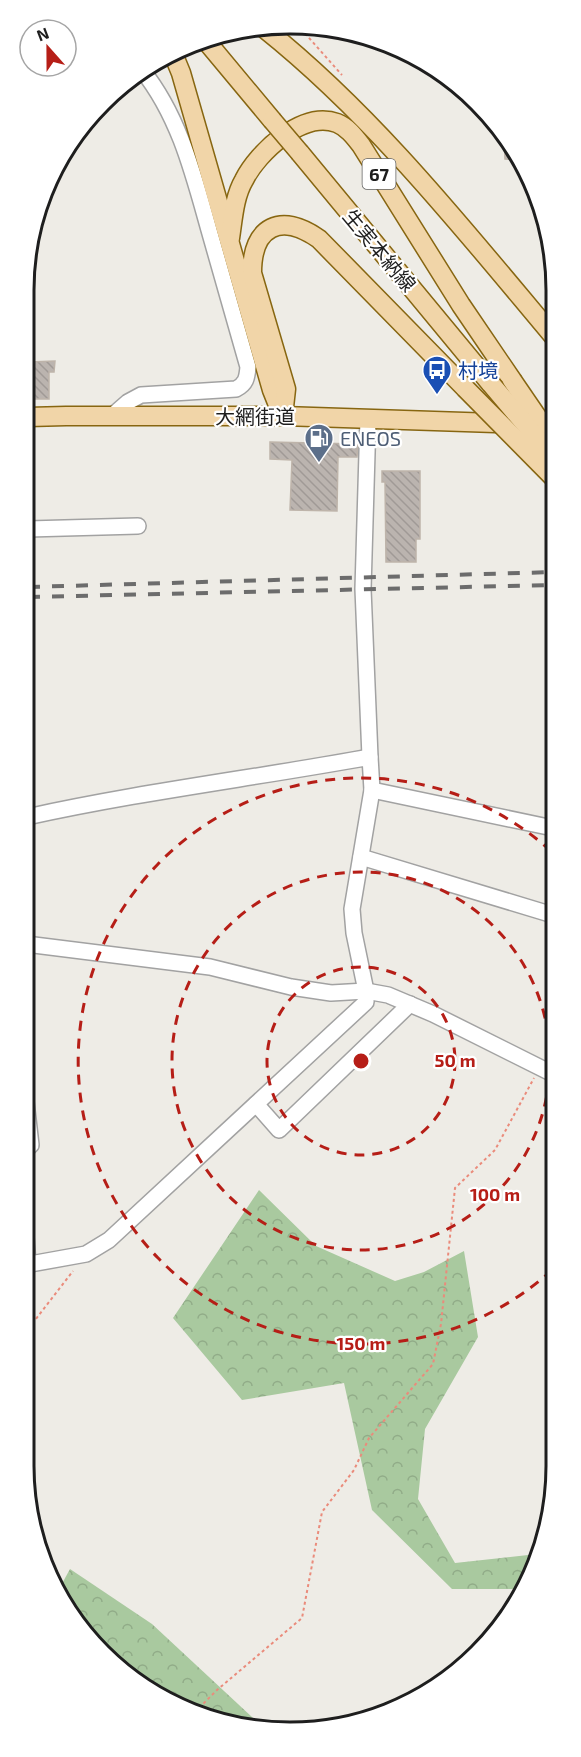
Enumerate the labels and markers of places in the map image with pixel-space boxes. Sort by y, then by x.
bus stop icon: 村境 [421,354,453,396]
place label: 村境 [458,358,498,382]
fuel station icon: ENEOS [303,422,335,464]
place label: ENEOS [340,426,401,450]
centre of rings [351,1051,371,1071]

